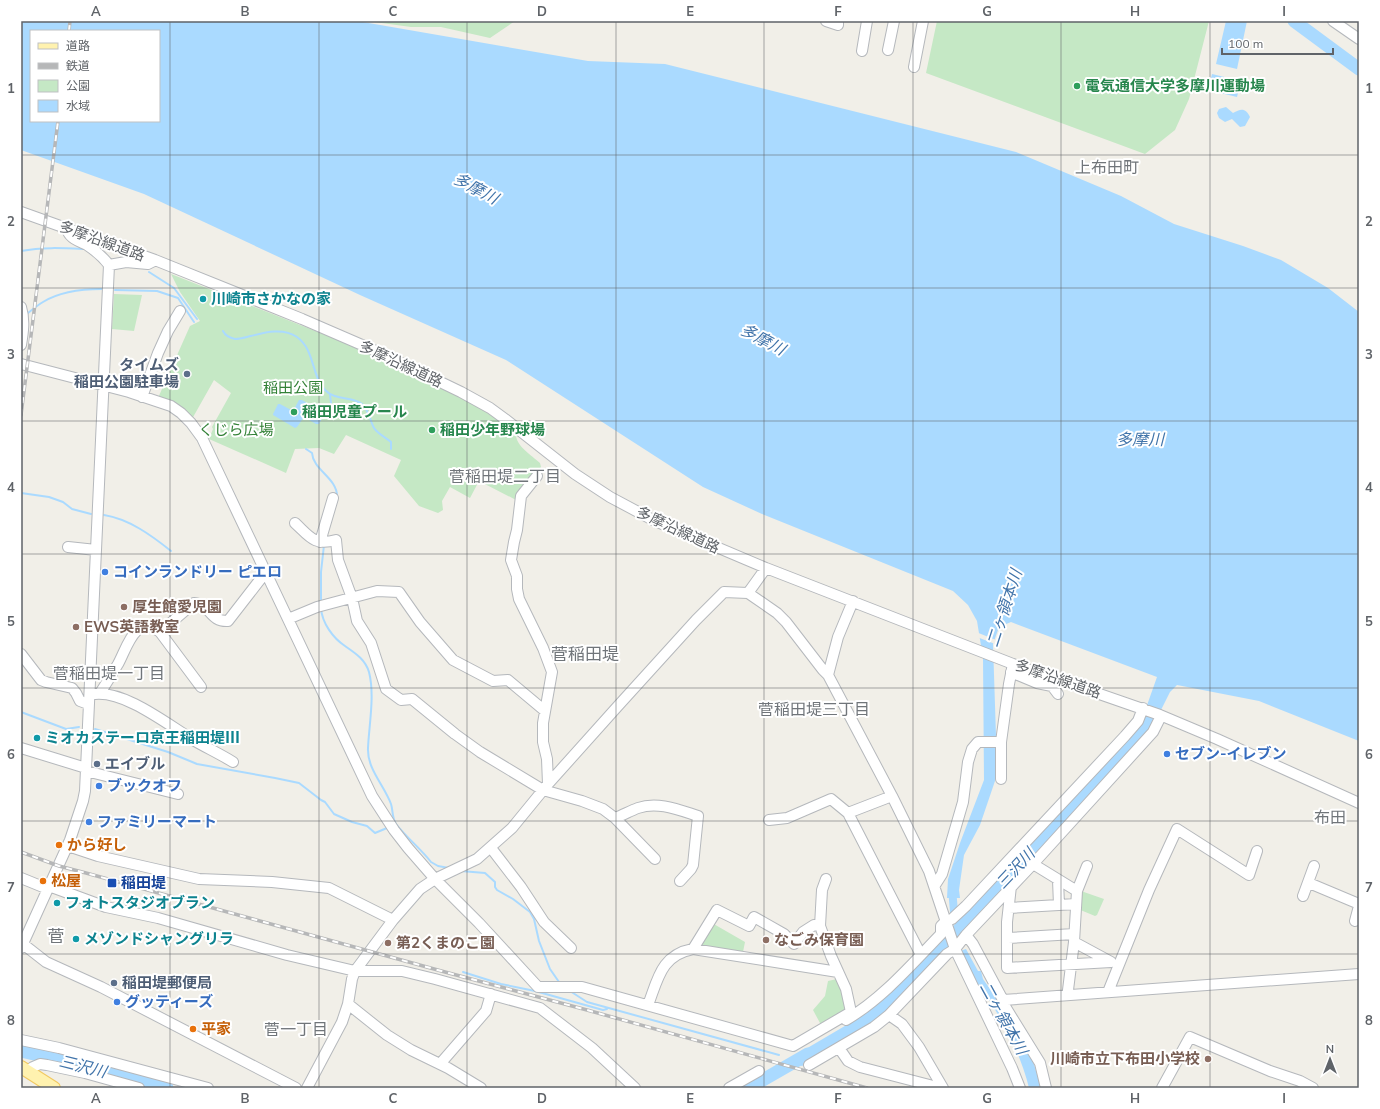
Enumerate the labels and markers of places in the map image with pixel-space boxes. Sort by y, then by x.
place label: 電気通信大学多摩川運動場 [1085,76,1265,95]
marker: 電気通信大学多摩川運動場 [1072,81,1082,91]
place label: 川崎市さかなの家 [211,289,331,308]
marker: 川崎市さかなの家 [198,294,208,304]
place label: タイムズ 稲田公園駐車場 [74,355,179,391]
marker: タイムズ 稲田公園駐車場 [182,369,192,379]
place label: 稲田児童プール [302,402,407,421]
marker: 稲田児童プール [289,407,299,417]
place label: 稲田少年野球場 [440,420,545,439]
marker: 稲田少年野球場 [427,425,437,435]
place label: コインランドリー ピエロ [113,562,282,581]
marker: コインランドリー ピエロ [100,567,110,577]
place label: 厚生館愛児園 [132,597,222,616]
marker: 厚生館愛児園 [119,602,129,612]
place label: EWS英語教室 [84,617,179,636]
marker: EWS英語教室 [71,622,81,632]
place label: ミオカステーロ京王稲田堤Ⅲ [45,728,240,747]
marker: ミオカステーロ京王稲田堤Ⅲ [32,733,42,743]
place label: セブン-イレブン [1175,744,1287,763]
marker: セブン-イレブン [1162,749,1172,759]
place label: エイブル [105,754,165,773]
marker: エイブル [92,759,102,769]
place label: ブックオフ [107,776,182,795]
marker: ブックオフ [94,781,104,791]
place label: ファミリーマート [97,812,217,831]
marker: ファミリーマート [84,817,94,827]
place label: から好し [67,835,127,854]
marker: から好し [54,840,64,850]
place label: 松屋 [51,871,81,890]
place label: 稲田堤 [121,873,166,892]
marker: 松屋 [38,876,48,886]
marker: 稲田堤 [106,877,118,889]
place label: フォトスタジオブラン [65,893,215,912]
marker: フォトスタジオブラン [52,898,62,908]
place label: メゾンドシャングリラ [84,929,234,948]
place label: なごみ保育園 [774,930,864,949]
place label: 第2くまのこ園 [396,933,495,952]
marker: メゾンドシャングリラ [71,934,81,944]
marker: なごみ保育園 [761,935,771,945]
marker: 第2くまのこ園 [383,938,393,948]
place label: 稲田堤郵便局 [122,973,212,992]
marker: 稲田堤郵便局 [109,978,119,988]
place label: グッティーズ [125,992,213,1011]
marker: グッティーズ [112,997,122,1007]
place label: 平家 [201,1019,231,1038]
marker: 平家 [188,1024,198,1034]
place label: 川崎市立下布田小学校 [1050,1049,1200,1068]
marker: 川崎市立下布田小学校 [1203,1054,1213,1064]

